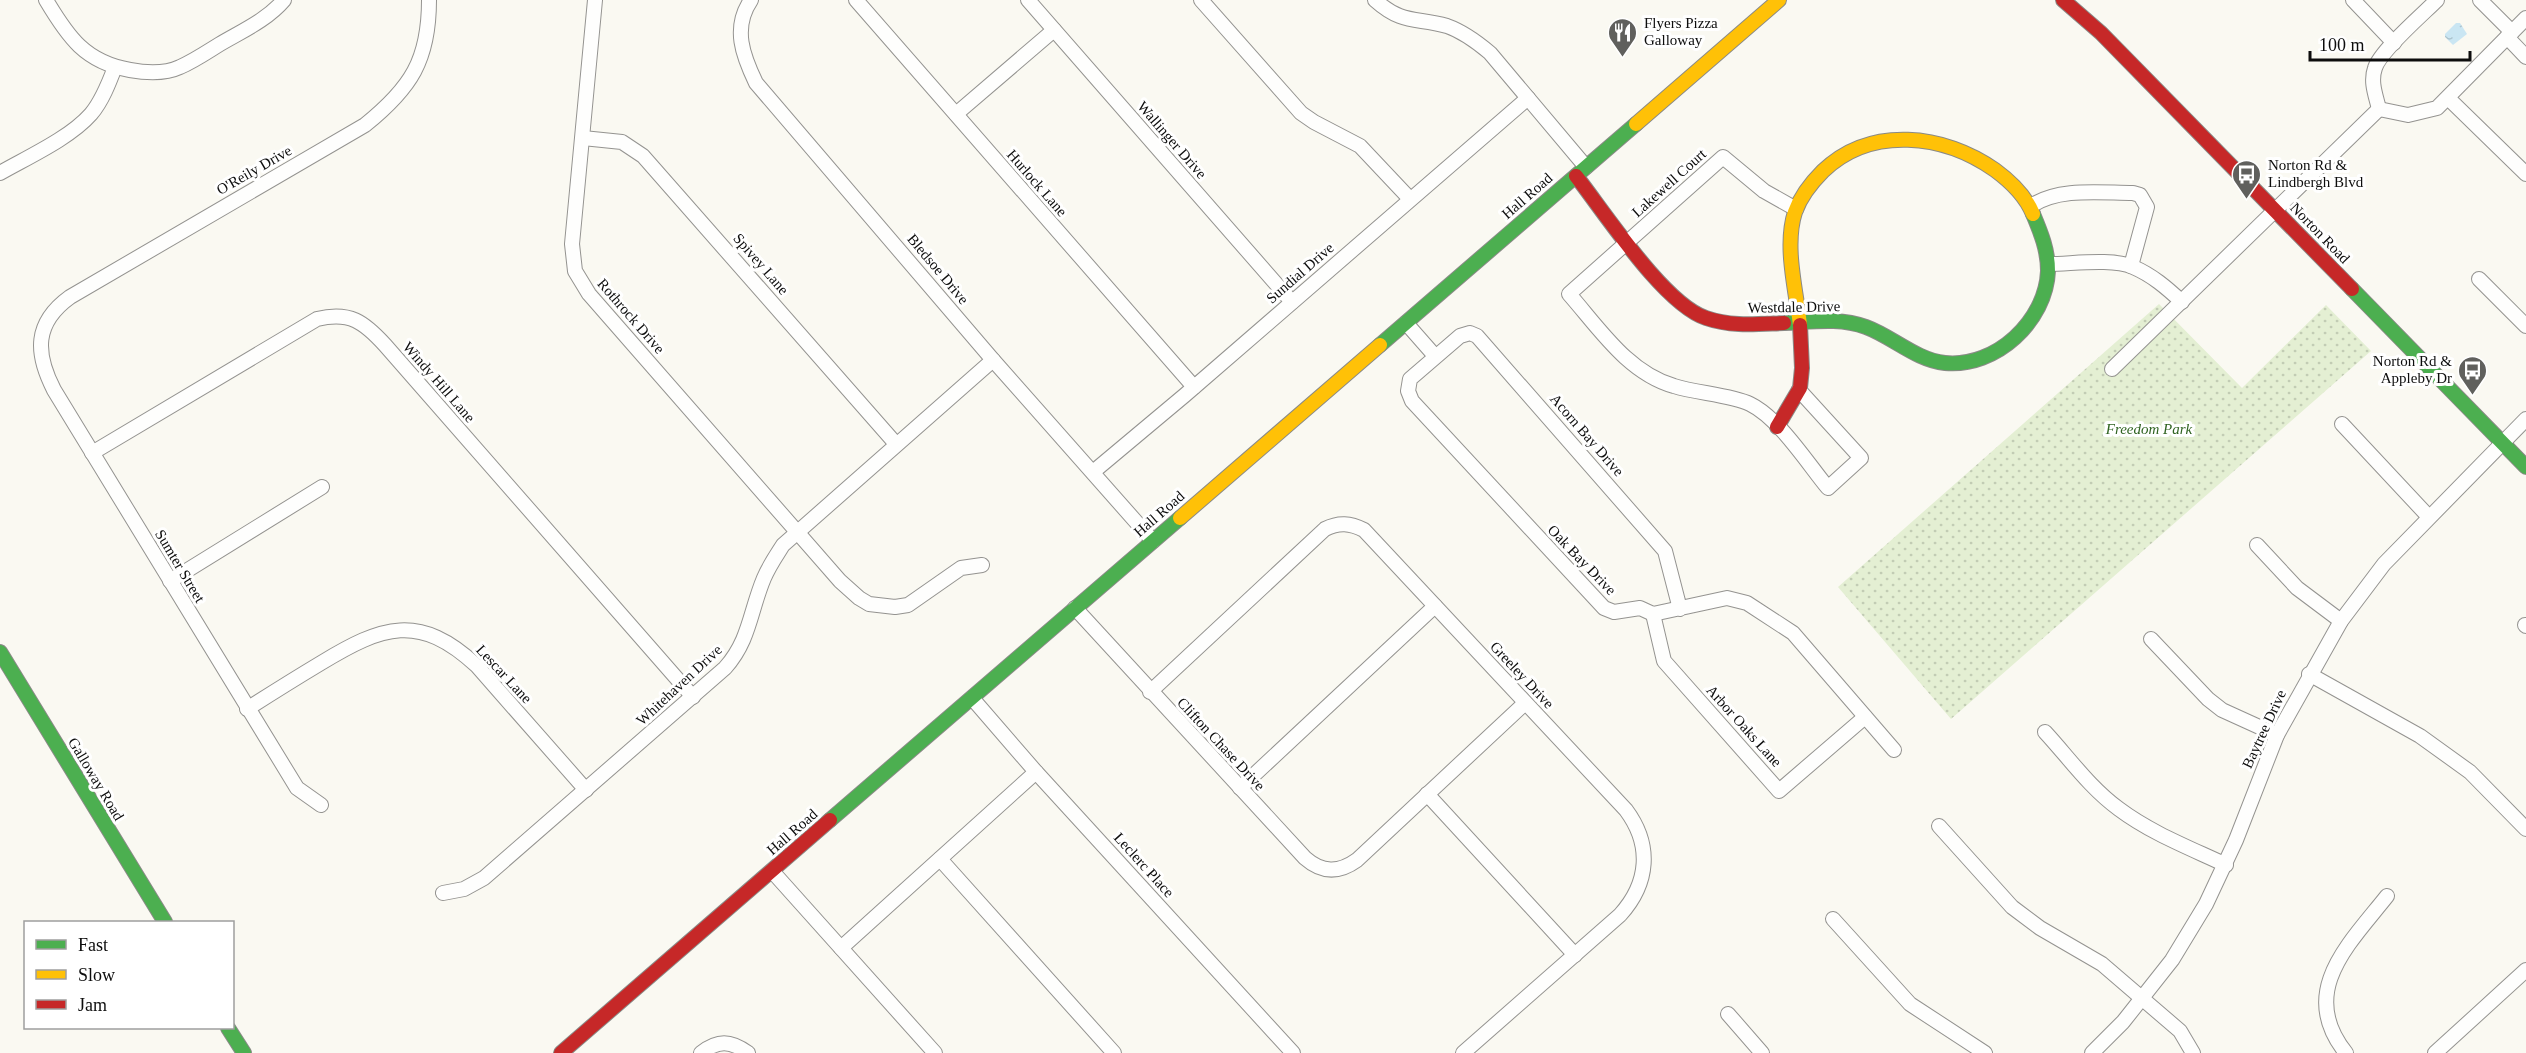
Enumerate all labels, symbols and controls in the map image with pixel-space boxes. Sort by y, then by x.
place label: Flyers Pizza Galloway [1644,15,1718,48]
restaurant icon: Flyers Pizza Galloway [1607,16,1639,58]
scale bar [2310,24,2470,62]
text: 100 m [2319,35,2365,55]
street label: Wallinger Drive [1134,98,1210,182]
street label: O'Reily Drive [214,142,295,198]
street label: Lakewell Court [1629,145,1710,220]
street label: Hurlock Lane [1004,146,1070,220]
place label: Norton Rd & Lindbergh Blvd [2268,157,2364,190]
bus stop icon: Norton Rd & Lindbergh Blvd [2231,158,2263,200]
street label: Hall Road [1499,170,1556,222]
street label: Norton Road [2287,199,2353,267]
street label: Spivey Lane [730,230,792,298]
street label: Bledsoe Drive [904,231,972,307]
street label: Sundial Drive [1263,239,1337,307]
street label: Rothrock Drive [594,275,668,357]
street label: Westdale Drive [1748,298,1841,316]
street label: Windy Hill Lane [400,339,478,426]
place label: Norton Rd & Appleby Dr [2373,353,2452,386]
bus stop icon: Norton Rd & Appleby Dr [2457,354,2489,396]
street label: Acorn Bay Drive [1547,391,1627,479]
park label: Freedom Park [2105,421,2193,437]
street label: Hall Road [1131,488,1188,540]
street label: Oak Bay Drive [1545,522,1620,598]
street label: Sumter Street [152,527,208,606]
street label: Greeley Drive [1487,638,1557,712]
street label: Whitehaven Drive [633,641,725,728]
street label: Lescar Lane [473,642,535,707]
street label: Arbor Oaks Lane [1703,682,1785,770]
street label: Baytree Drive [2239,687,2289,771]
street label: Clifton Chase Drive [1174,694,1268,794]
street label: Galloway Road [65,735,127,824]
street label: Hall Road [764,806,821,858]
street label: Leclerc Place [1111,829,1177,901]
legend [24,921,234,1029]
text: Fast [78,935,108,955]
text: Slow [78,965,115,985]
text: Jam [78,995,107,1015]

